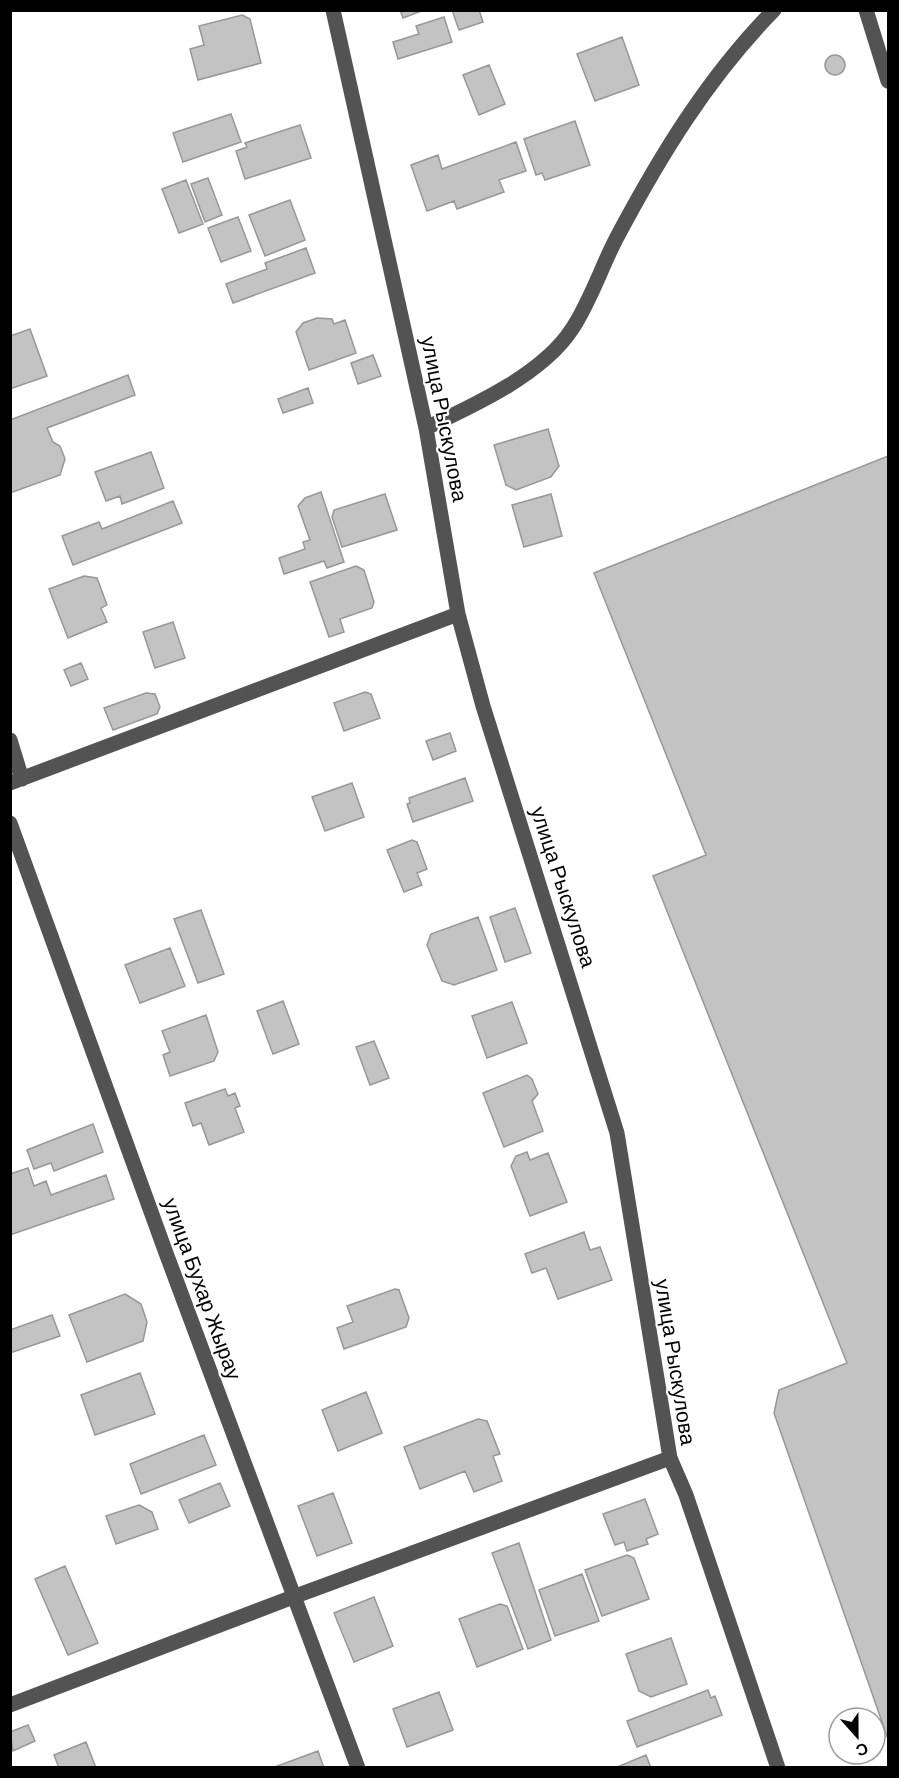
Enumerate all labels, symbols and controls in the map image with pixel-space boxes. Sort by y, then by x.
street label: улица Рыскулова [417,334,474,504]
street label: улица Рыскулова [527,803,602,970]
street label: улица Бухар Жырау [159,1194,248,1383]
street label: улица Рыскулова [651,1277,702,1447]
north arrow [827,1706,887,1766]
text: С [853,1740,871,1762]

